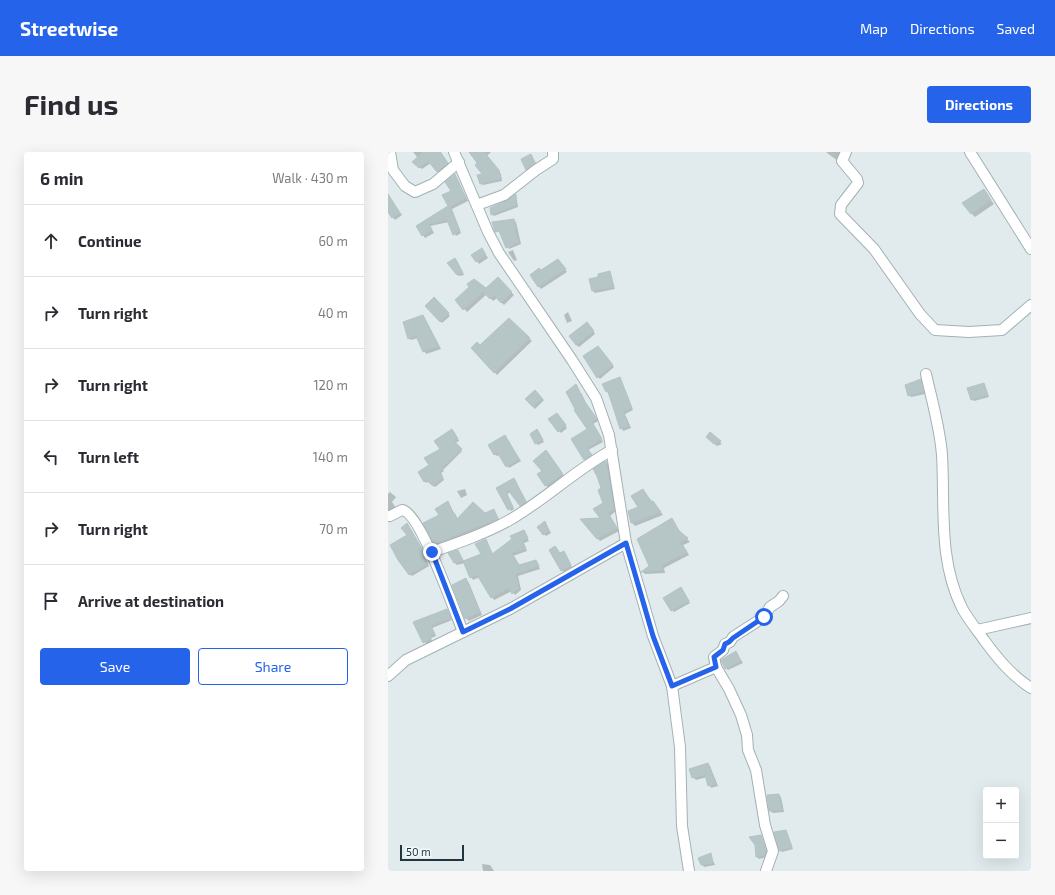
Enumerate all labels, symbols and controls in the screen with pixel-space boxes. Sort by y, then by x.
text: Streetwise [20,17,118,40]
text: Map [860,20,888,37]
text: Directions [910,20,975,37]
text: Saved [997,20,1035,37]
button: Directions [927,86,1031,123]
text: Find us [24,87,118,121]
text: 6 min [40,168,84,188]
text: Walk · 430 m [272,170,348,186]
icon: ahead [40,230,62,252]
text: Continue [78,232,141,250]
text: 60 m [318,233,348,249]
icon: right [40,302,62,324]
text: Turn right [78,304,148,322]
text: 40 m [318,305,348,321]
icon: right [40,374,62,396]
text: Turn right [78,376,148,394]
text: 120 m [313,377,348,393]
icon: left [40,446,62,468]
text: Turn left [78,448,139,466]
text: 140 m [313,449,348,465]
icon: right [40,518,62,540]
text: Turn right [78,520,148,538]
text: 70 m [319,521,348,537]
route end [423,543,441,561]
icon: arrive [40,590,62,612]
text: Arrive at destination [78,592,224,610]
route start [755,608,773,626]
button: Save [40,648,190,685]
button: Share [198,648,348,685]
map controls [983,787,1019,859]
button: + [983,787,1019,823]
button: − [983,823,1019,859]
scale bar [400,843,464,862]
text: 50 m [406,845,431,858]

